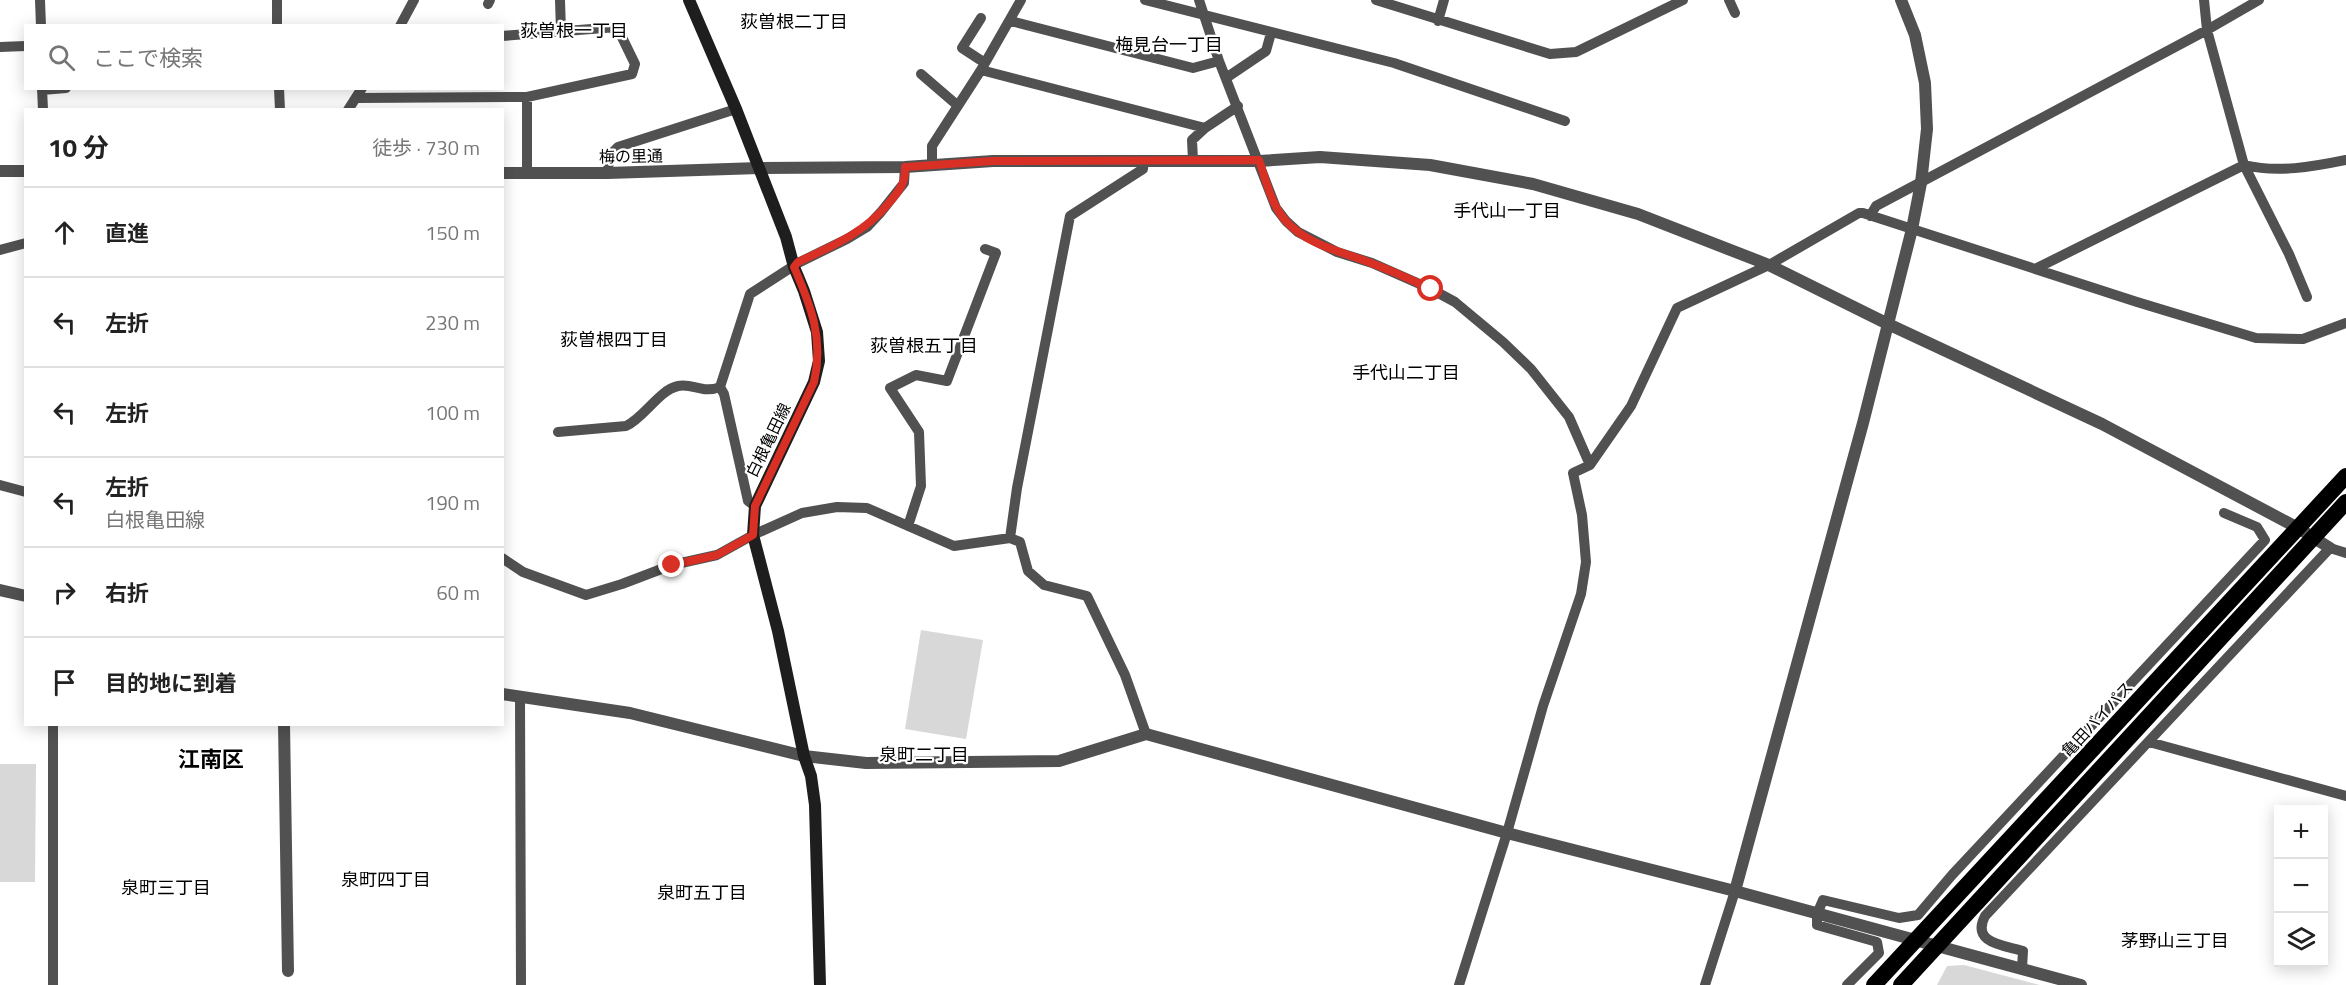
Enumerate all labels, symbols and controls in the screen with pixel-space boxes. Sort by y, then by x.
district label: 荻曽根二丁目 [740,8,848,35]
district label: 荻曽根一丁目 [520,17,628,44]
search box [24,24,504,90]
district label: 梅見台一丁目 [1115,31,1223,58]
icon: search [45,41,78,74]
text: ここで検索 [93,41,203,75]
text: 10 分 [48,128,109,167]
text: 徒歩 · 730 m [372,132,480,163]
street label: 梅の里通 [599,143,663,169]
district label: 手代山一丁目 [1453,197,1561,224]
icon: ahead [48,216,81,249]
text: 直進 [105,216,149,250]
text: 150 m [425,217,480,248]
route start [1417,275,1443,301]
icon: left [48,306,81,339]
text: 左折 [105,306,149,340]
text: 230 m [425,307,480,338]
district label: 荻曽根四丁目 [560,326,668,353]
district label: 荻曽根五丁目 [870,332,978,359]
district label: 手代山二丁目 [1352,359,1460,386]
icon: left [48,396,81,429]
text: 左折 [105,396,149,430]
text: 100 m [425,397,480,428]
street label: 白根亀田線 [740,399,796,481]
text: 左折 [105,470,149,504]
icon: left [48,486,81,519]
text: 190 m [425,487,480,518]
text: 白根亀田線 [105,504,205,535]
route end [658,551,684,577]
icon: right [48,576,81,609]
text: 右折 [105,576,149,610]
text: 60 m [436,577,480,608]
icon: arrive [48,666,81,699]
text: 目的地に到着 [105,666,237,700]
street label: 亀田バイパス [2056,676,2138,762]
district label: 泉町二丁目 [879,741,969,768]
district label: 江南区 [178,742,244,776]
map controls [2274,805,2328,967]
button: + [2274,805,2328,859]
button: − [2274,859,2328,913]
district label: 泉町四丁目 [341,866,431,893]
district label: 泉町三丁目 [121,874,211,901]
district label: 泉町五丁目 [657,879,747,906]
button: layers [2274,913,2328,967]
district label: 茅野山三丁目 [2121,927,2229,954]

